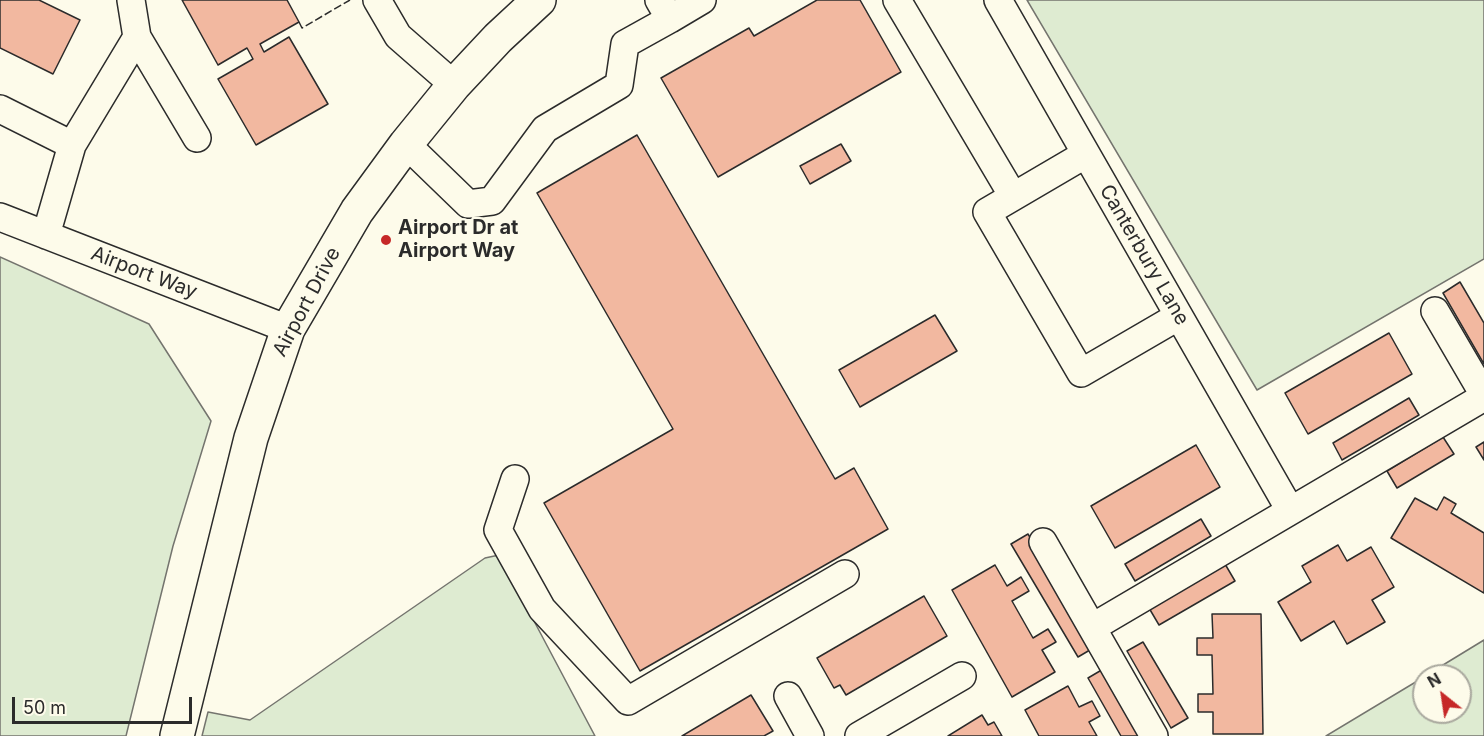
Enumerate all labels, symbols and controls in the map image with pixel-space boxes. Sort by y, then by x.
street label: Canterbury Lane [1094,180,1194,330]
place label: Airport Dr at Airport Way [398,216,518,263]
marker: Airport Dr at Airport Way [379,233,393,247]
street label: Airport Way [88,242,200,304]
street label: Airport Drive [268,243,346,361]
north arrow [1412,664,1472,724]
text: N [1424,668,1444,692]
scale bar [15,685,195,723]
text: 50 m [23,697,66,718]

